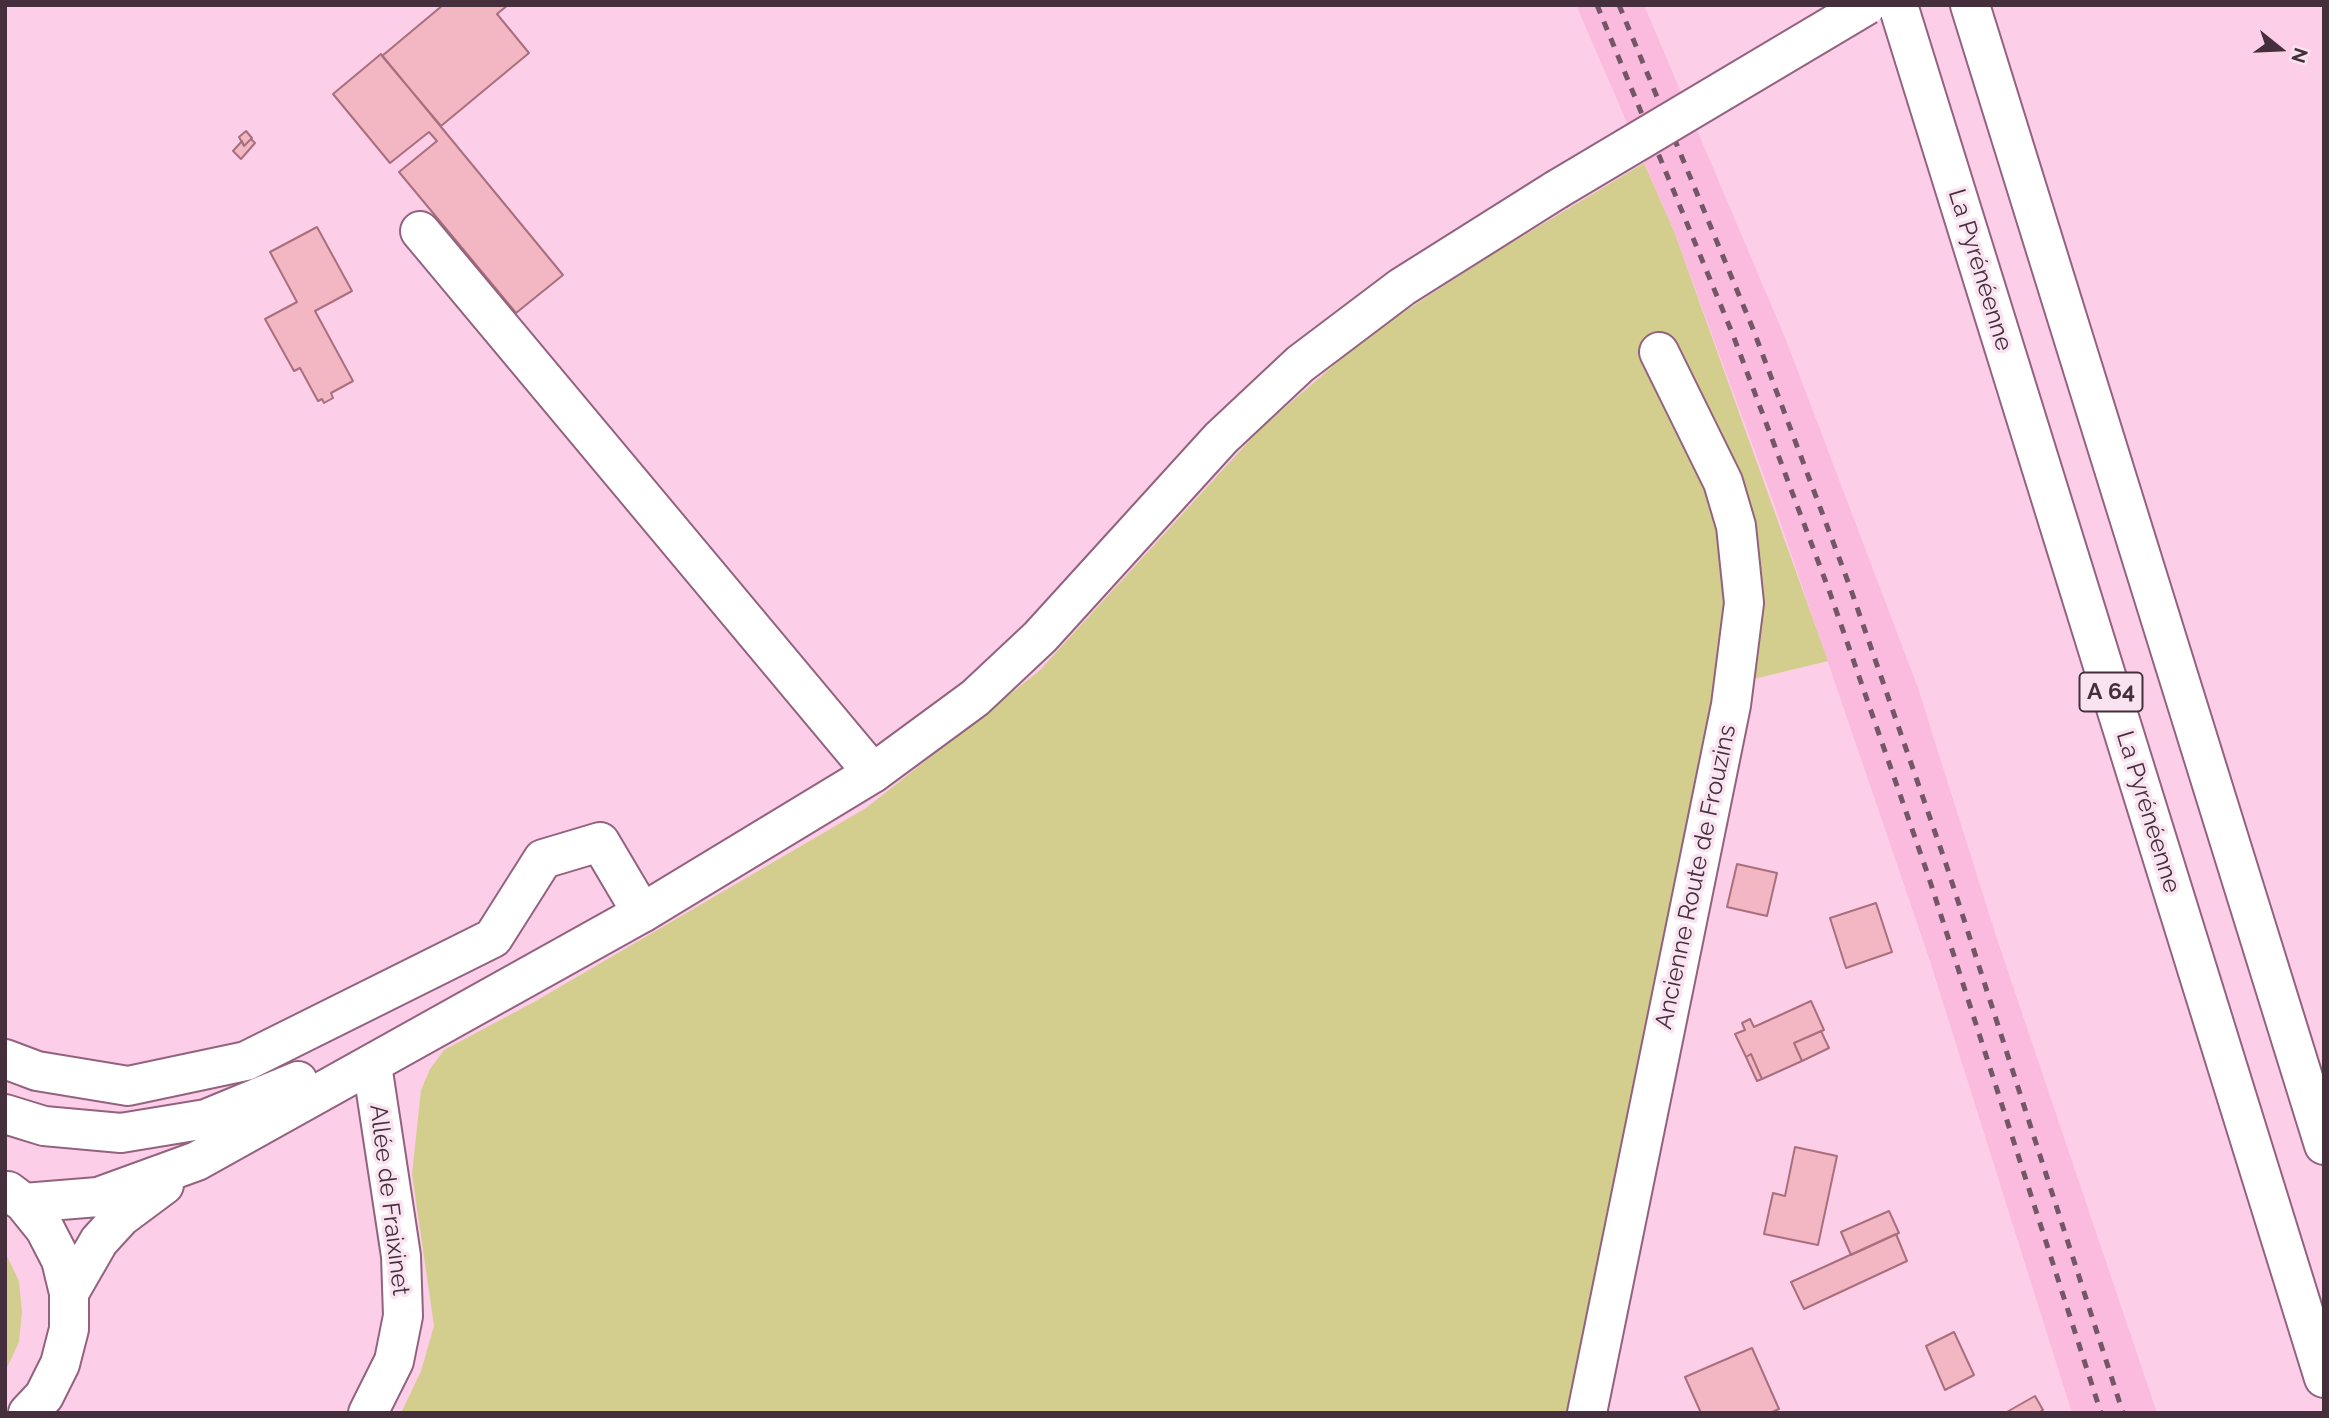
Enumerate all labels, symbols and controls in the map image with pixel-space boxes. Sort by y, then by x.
north arrow [2245,14,2315,84]
text: N [2287,45,2313,66]
street label: La Pyrénéenne [1942,186,2018,354]
road number: A 64 [2080,672,2142,712]
street label: Ancienne Route de Frouzins [1650,722,1742,1032]
street label: La Pyrénéenne [2110,728,2186,896]
street label: Allée de Fraixinet [363,1103,415,1297]

